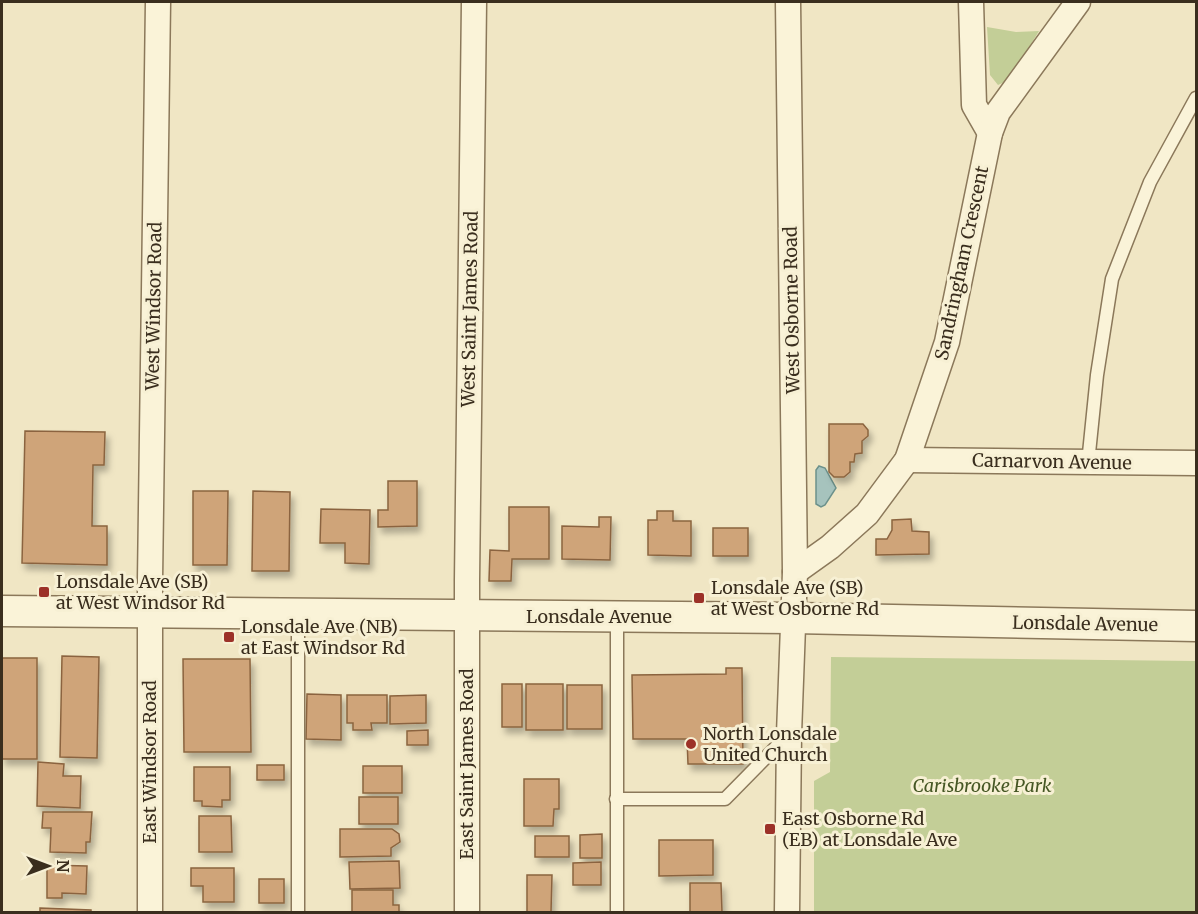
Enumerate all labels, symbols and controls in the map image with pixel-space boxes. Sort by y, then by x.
street label: Sandringham Crescent [930,164,993,362]
street label: West Saint James Road [456,211,483,408]
street label: West Windsor Road [141,221,166,392]
street label: West Osborne Road [779,226,804,395]
street label: Carnarvon Avenue [972,449,1132,474]
place label: Lonsdale Ave (SB) at West Windsor Rd [56,570,225,614]
place label: Lonsdale Ave (SB) at West Osborne Rd [711,576,879,620]
marker: Lonsdale Ave (SB) at West Windsor Rd [37,585,51,599]
marker: Lonsdale Ave (SB) at West Osborne Rd [692,591,706,605]
street label: Lonsdale Avenue [526,605,672,628]
street label: Lonsdale Avenue [1012,611,1158,636]
place label: Lonsdale Ave (NB) at East Windsor Rd [241,615,405,659]
marker: Lonsdale Ave (NB) at East Windsor Rd [222,630,236,644]
street label: East Saint James Road [455,668,478,860]
street label: East Windsor Road [138,680,161,844]
place label: North Lonsdale United Church [703,722,837,766]
marker: North Lonsdale United Church [684,737,698,751]
park label: Carisbrooke Park [912,774,1052,797]
place label: East Osborne Rd (EB) at Lonsdale Ave [782,807,957,851]
marker: East Osborne Rd (EB) at Lonsdale Ave [763,822,777,836]
north arrow [18,836,78,896]
text: N [53,860,73,873]

